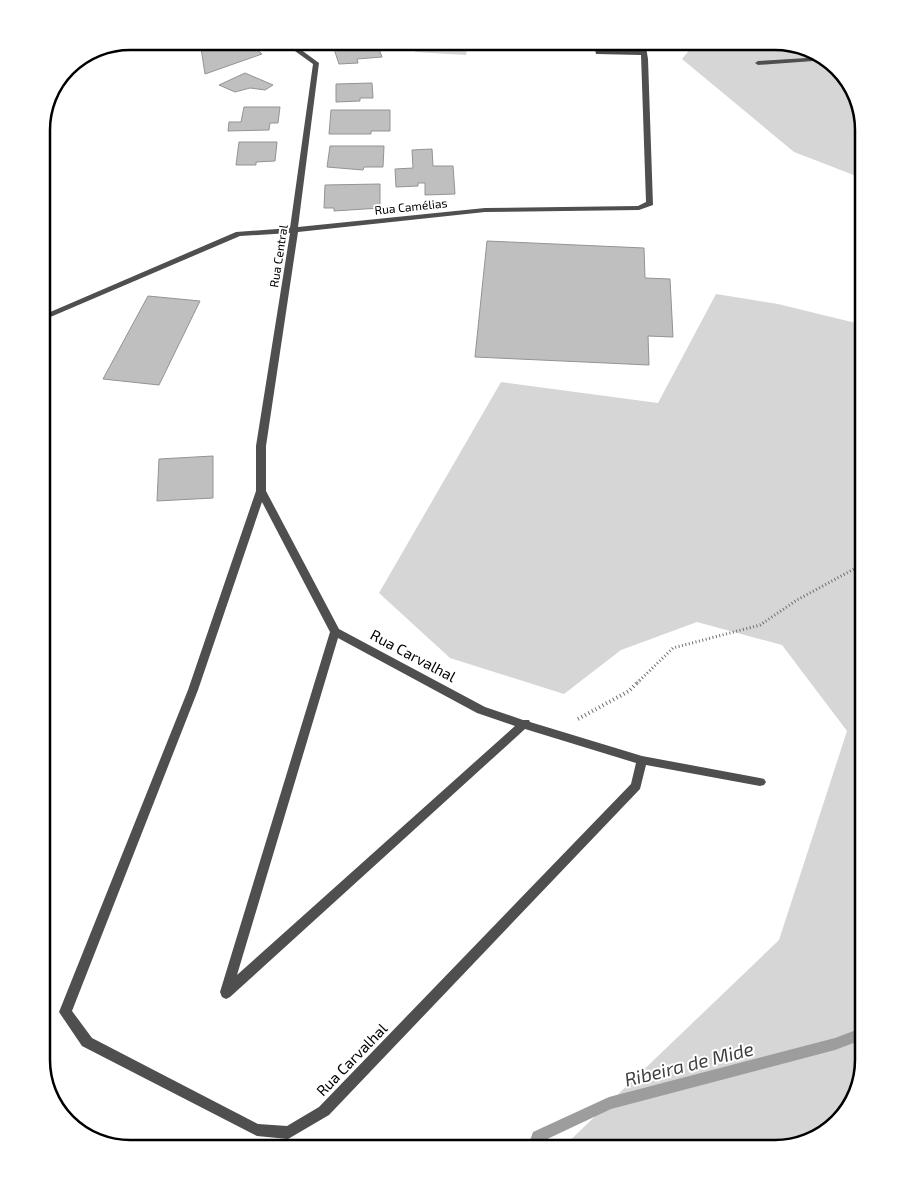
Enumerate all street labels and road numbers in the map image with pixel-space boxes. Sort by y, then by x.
street label: Rua Camélias [374,195,448,217]
street label: Rua Central [266,223,290,288]
street label: Rua Carvalhal [368,625,460,685]
street label: Rua Carvalhal [312,1019,391,1099]

